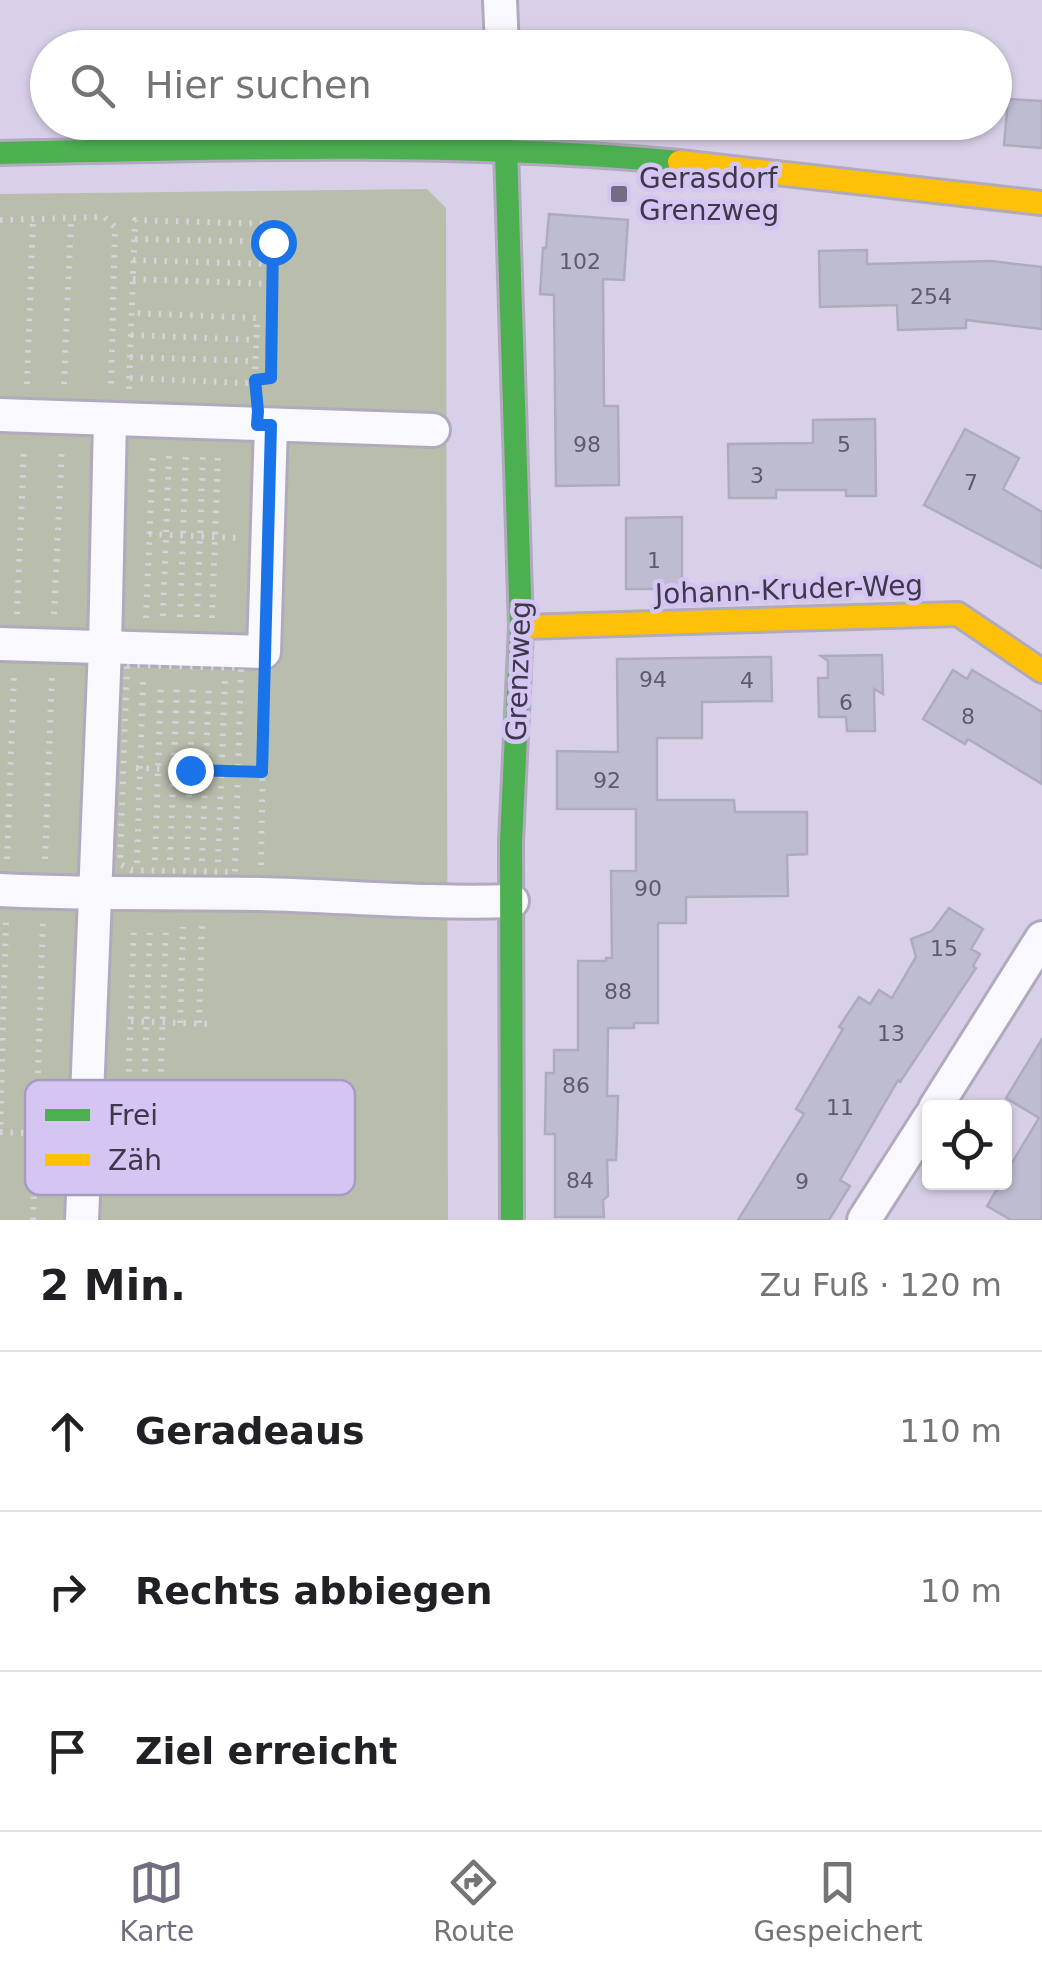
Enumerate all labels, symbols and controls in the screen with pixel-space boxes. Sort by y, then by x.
search box [30,30,1012,140]
icon: search [65,58,120,113]
text: Hier suchen [145,63,372,107]
place label: Gerasdorf Grenzweg [639,162,779,227]
marker: Gerasdorf Grenzweg [608,183,630,205]
route start [251,220,297,266]
house number: 102 [559,249,601,274]
house number: 254 [910,284,952,309]
house number: 98 [573,432,601,457]
house number: 5 [837,432,851,457]
house number: 3 [750,463,764,488]
house number: 7 [964,470,978,495]
house number: 1 [647,548,661,573]
street label: Johann-Kruder-Weg [652,568,924,611]
street label: Grenzweg [500,600,537,742]
house number: 94 [639,667,667,692]
house number: 4 [740,668,754,693]
house number: 6 [839,690,853,715]
house number: 8 [961,704,975,729]
route end [168,748,214,794]
house number: 92 [593,768,621,793]
house number: 90 [634,876,662,901]
house number: 15 [930,936,958,961]
house number: 88 [604,979,632,1004]
house number: 13 [877,1021,905,1046]
house number: 86 [562,1073,590,1098]
legend [25,1080,355,1195]
house number: 11 [826,1095,854,1120]
text: Frei [108,1099,158,1132]
map controls [922,1100,1012,1190]
button: locate [922,1100,1012,1190]
text: Zäh [108,1144,162,1177]
house number: 84 [566,1168,594,1193]
house number: 9 [795,1169,809,1194]
text: 2 Min. [40,1261,186,1310]
text: Zu Fuß · 120 m [760,1266,1002,1304]
icon: ahead [40,1404,95,1459]
text: Geradeaus [135,1409,365,1453]
text: 110 m [900,1412,1002,1450]
icon: right [40,1564,95,1619]
text: Rechts abbiegen [135,1569,493,1613]
text: 10 m [920,1572,1002,1610]
icon: arrive [40,1724,95,1779]
text: Ziel erreicht [135,1729,397,1773]
tab: Karte [119,1855,194,1948]
tab: Route [433,1855,514,1948]
tab: Gespeichert [753,1855,923,1948]

